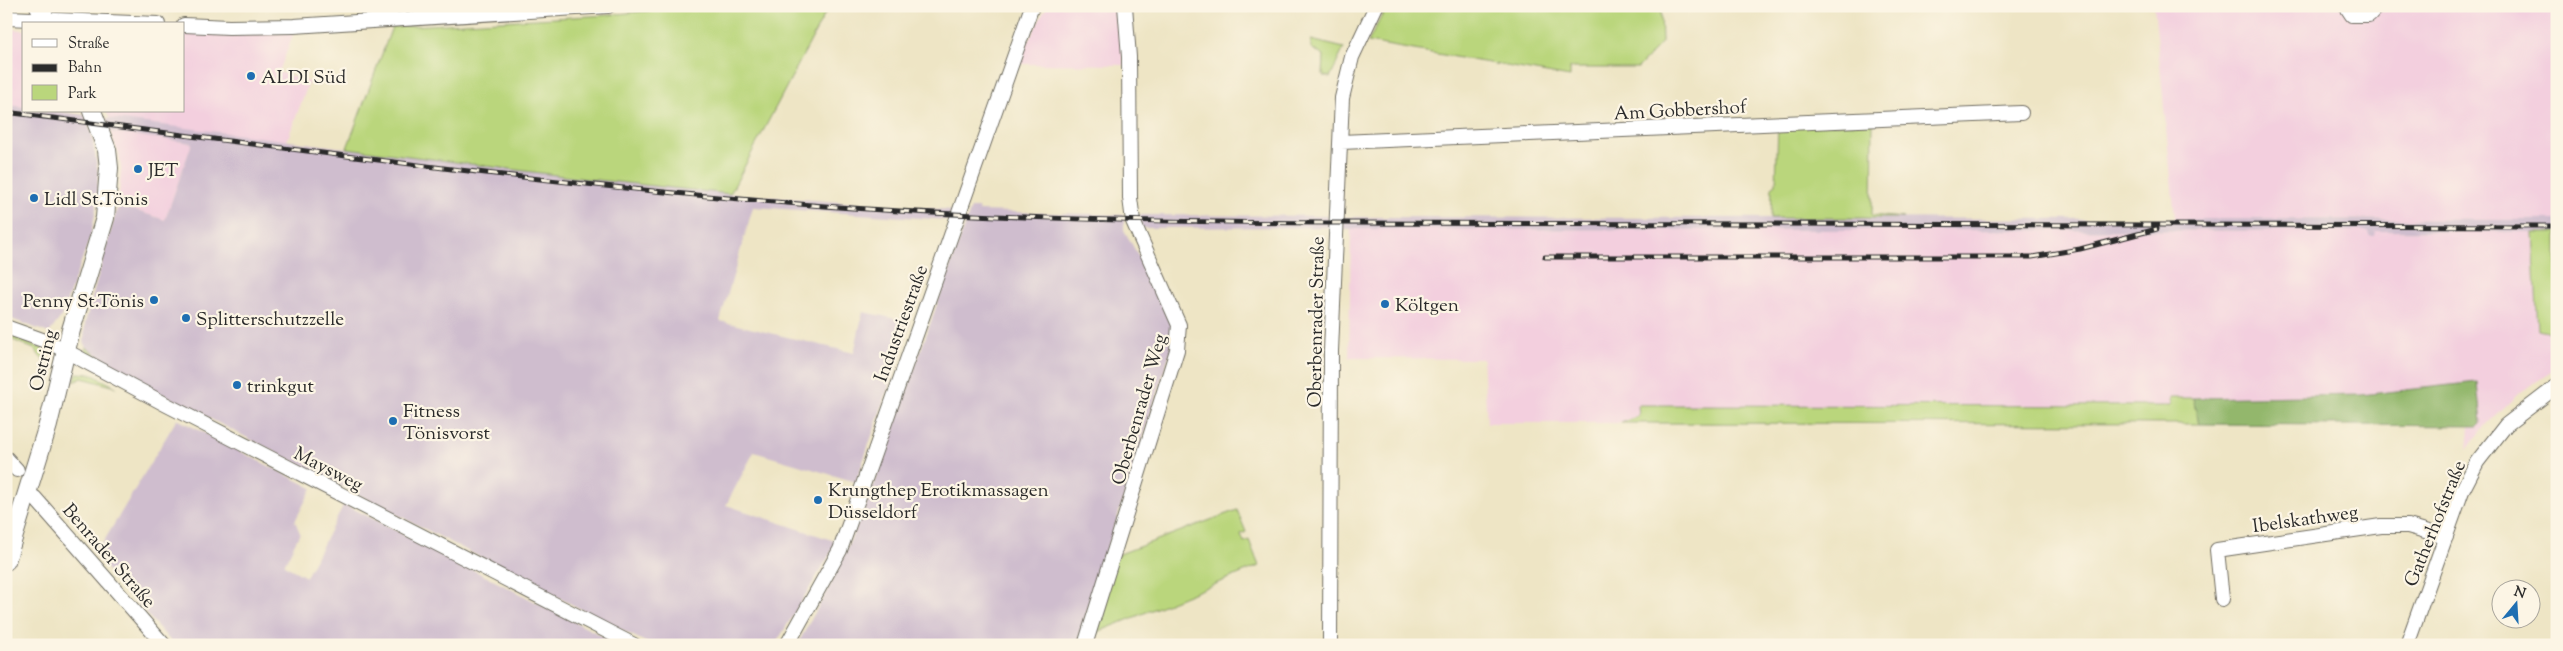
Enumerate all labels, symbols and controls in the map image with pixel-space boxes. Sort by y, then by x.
legend [22,22,185,112]
text: Straße [68,34,110,55]
text: Bahn [68,58,102,79]
place label: ALDI Süd [261,65,346,92]
marker: ALDI Süd [245,70,257,82]
text: Park [68,84,97,105]
street label: Am Gobbershof [1613,94,1749,128]
place label: JET [147,158,178,185]
marker: JET [132,163,144,175]
place label: Lidl St.Tönis [44,187,148,214]
marker: Lidl St.Tönis [28,192,40,204]
street label: Oberbenrader Straße [1303,236,1332,408]
street label: Industriestraße [869,261,936,386]
place label: Penny St.Tönis [23,289,144,316]
place label: Költgen [1395,293,1459,320]
marker: Penny St.Tönis [148,294,160,306]
marker: Költgen [1379,298,1391,310]
place label: Splitterschutzzelle [196,307,344,334]
marker: Splitterschutzzelle [180,312,192,324]
street label: Ostring [24,327,65,394]
street label: Oberbenrader Weg [1106,331,1175,489]
place label: trinkgut [247,374,314,401]
marker: trinkgut [231,379,243,391]
place label: Fitness Tönisvorst [403,399,491,448]
marker: Fitness Tönisvorst [387,415,399,427]
street label: Maysweg [288,441,367,499]
street label: Gatherhofstraße [2399,457,2474,591]
place label: Krungthep Erotikmassagen Düsseldorf [828,478,1049,527]
marker: Krungthep Erotikmassagen Düsseldorf [812,494,824,506]
street label: Benrader Straße [55,498,161,615]
street label: Ibelskathweg [2251,500,2360,541]
north arrow [2490,578,2540,628]
text: N [2511,582,2528,605]

